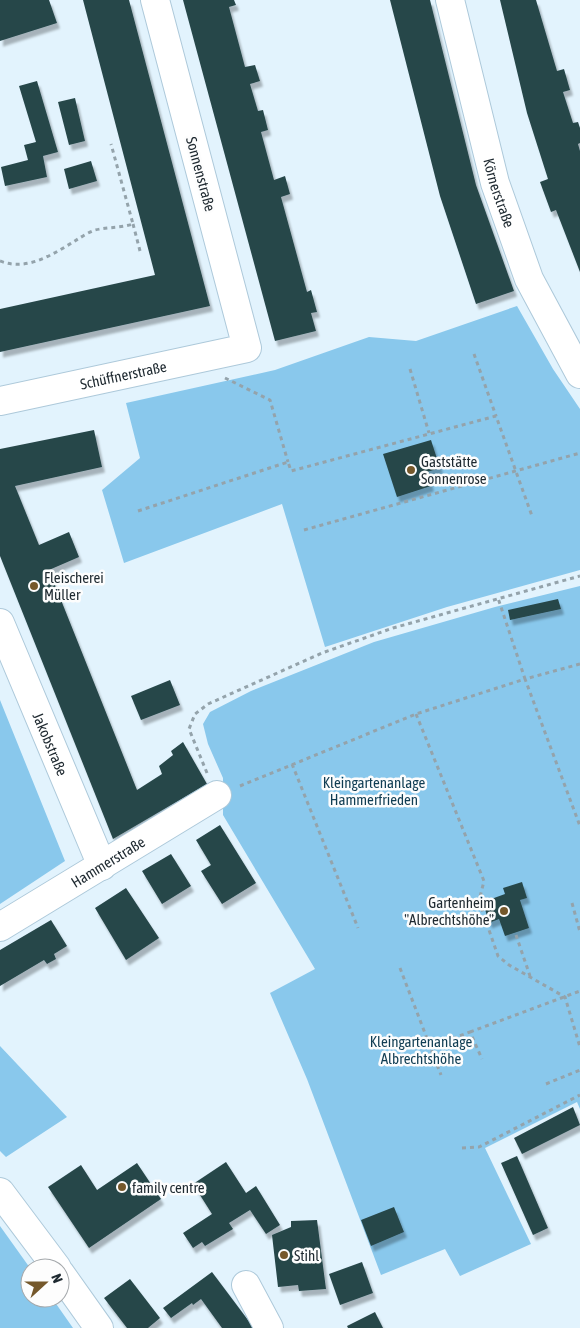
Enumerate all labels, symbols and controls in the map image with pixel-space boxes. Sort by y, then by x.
street label: Sonnenstraße [183,135,219,213]
street label: Körnerstraße [481,156,519,230]
street label: Schüffnerstraße [79,357,168,392]
place label: Gaststätte Sonnenrose [421,453,487,487]
marker: Gaststätte Sonnenrose [405,464,417,476]
place label: Fleischerei Müller [44,569,104,603]
marker: Fleischerei Müller [28,580,40,592]
street label: Jakobstraße [30,710,72,778]
park label: Kleingartenanlage Hammerfrieden [323,774,425,808]
street label: Hammerstraße [68,833,148,890]
place label: Gartenheim "Albrechtshöhe" [404,894,494,928]
marker: Gartenheim "Albrechtshöhe" [498,905,510,917]
park label: Kleingartenanlage Albrechtshöhe [370,1033,472,1067]
place label: family centre [132,1179,205,1196]
marker: family centre [116,1181,128,1193]
place label: Stihl [294,1247,319,1264]
marker: Stihl [278,1249,290,1261]
north arrow [20,1258,70,1308]
text: N [48,1272,66,1285]

